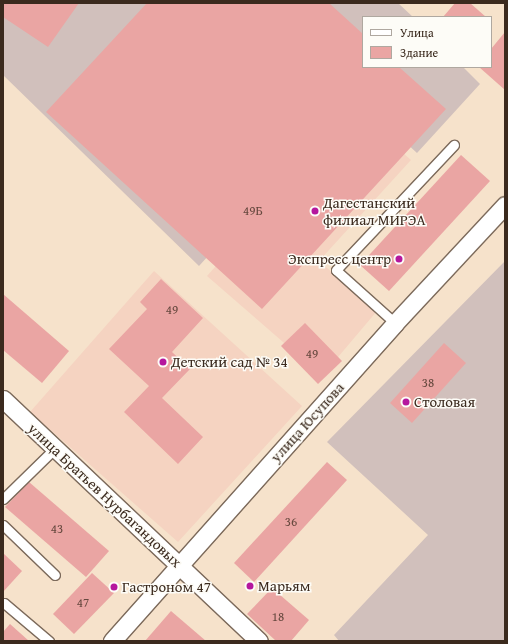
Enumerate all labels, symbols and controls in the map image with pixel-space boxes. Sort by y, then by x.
legend [362,16,492,68]
text: Улица [400,24,434,41]
text: Здание [400,44,438,61]
place label: Дагестанский филиал МИРЭА [323,193,425,228]
house number: 49Б [243,203,263,219]
marker: Дагестанский филиал МИРЭА [310,206,320,216]
place label: Экспресс центр [288,250,391,268]
marker: Экспресс центр [394,254,404,264]
house number: 49 [166,302,178,318]
house number: 49 [306,346,318,362]
place label: Детский сад № 34 [171,353,288,371]
marker: Детский сад № 34 [158,357,168,367]
house number: 38 [422,375,434,391]
street label: улица Юсупова [266,378,348,466]
place label: Столовая [414,393,475,411]
marker: Столовая [401,397,411,407]
street label: улица Братьев Нурбагандовых [24,419,186,571]
house number: 36 [285,514,297,530]
house number: 43 [51,521,63,537]
place label: Марьям [258,577,310,595]
place label: Гастроном 47 [122,578,211,596]
marker: Марьям [245,581,255,591]
marker: Гастроном 47 [109,582,119,592]
house number: 47 [77,595,89,611]
house number: 18 [272,609,284,625]

